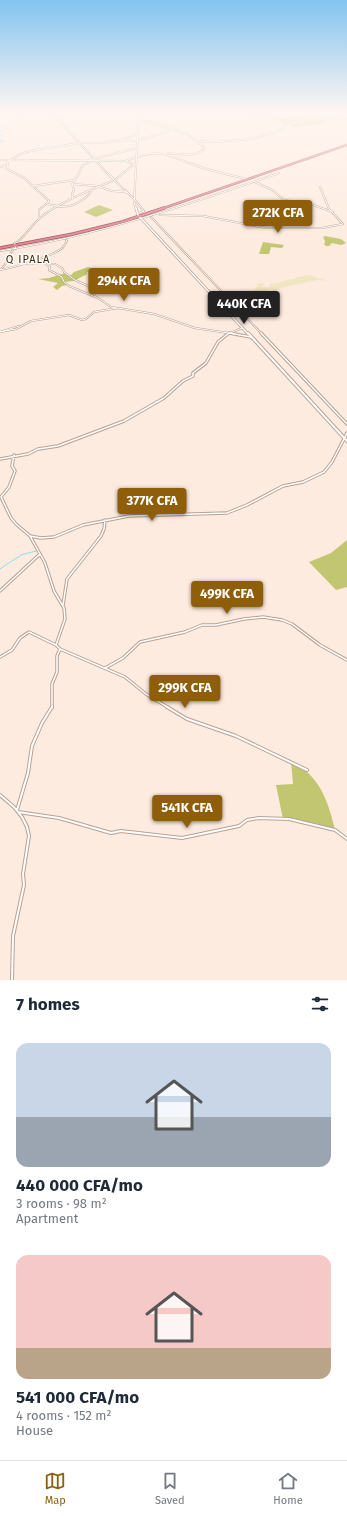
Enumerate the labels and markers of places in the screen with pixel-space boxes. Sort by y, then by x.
pin: 272K CFA [237,200,319,234]
pin: 294K CFA [83,268,165,302]
pin: 440K CFA [203,291,285,325]
pin: 377K CFA [111,488,193,522]
pin: 499K CFA [186,581,268,615]
pin: 299K CFA [144,675,226,709]
pin: 541K CFA [146,795,228,829]

